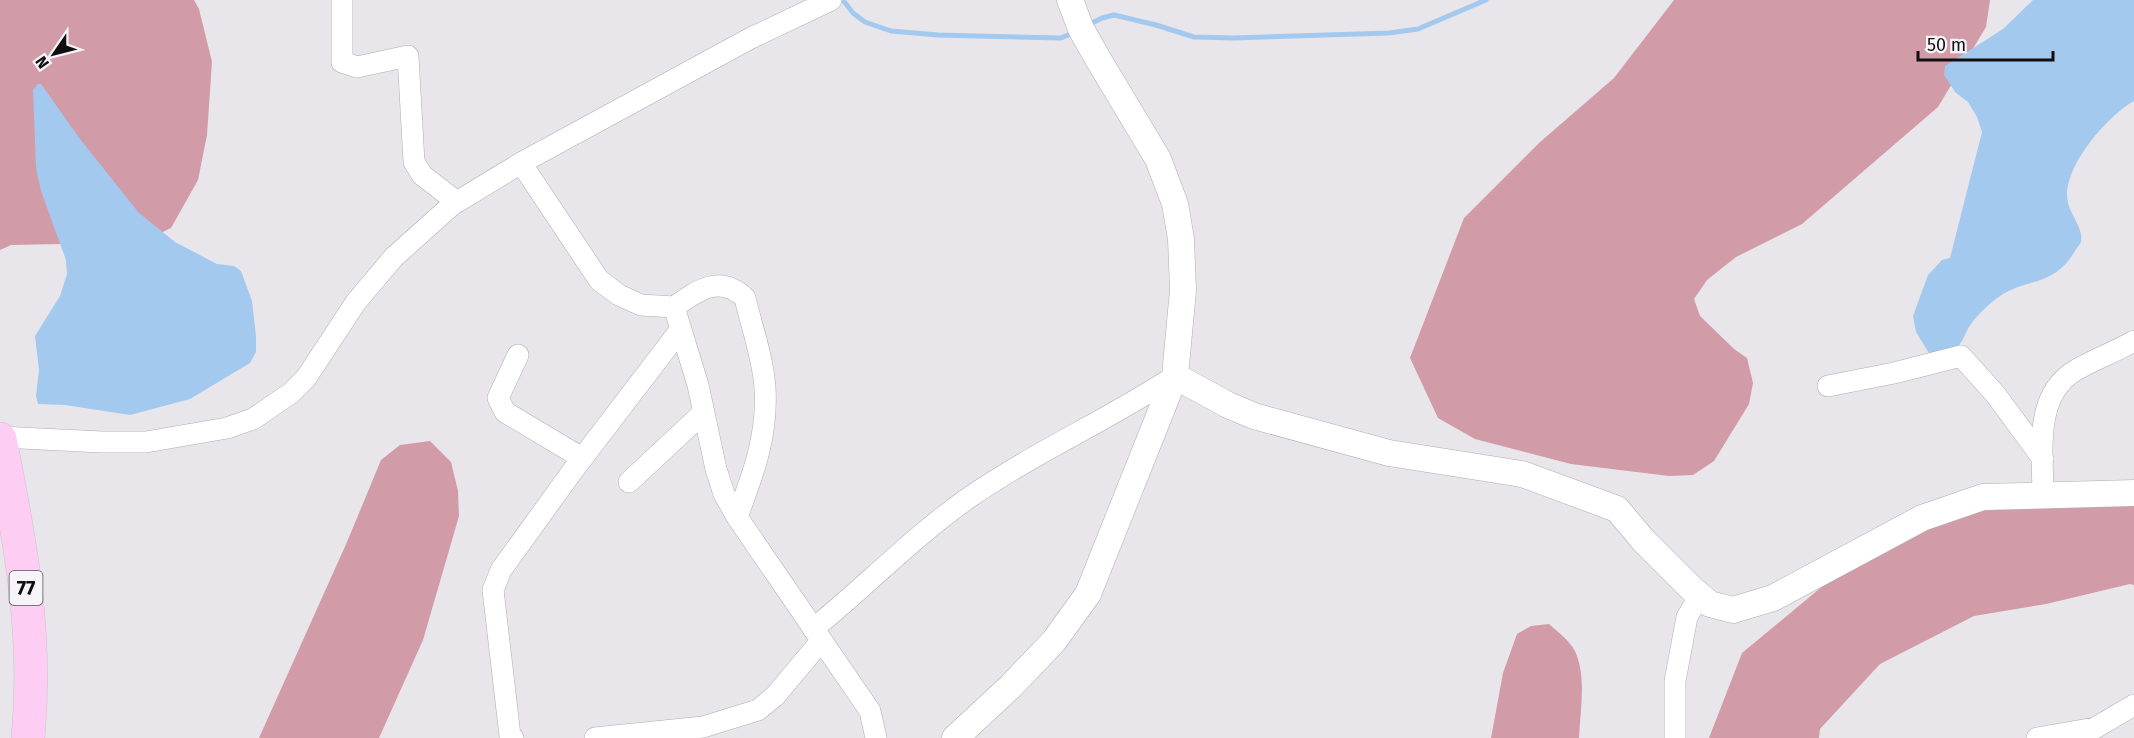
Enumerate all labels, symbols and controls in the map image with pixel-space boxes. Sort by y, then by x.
north arrow [24,24,84,84]
scale bar [1918,24,2053,62]
text: 50 m [1927,34,1966,56]
text: N [31,53,53,72]
road number: 77 [9,571,42,605]

